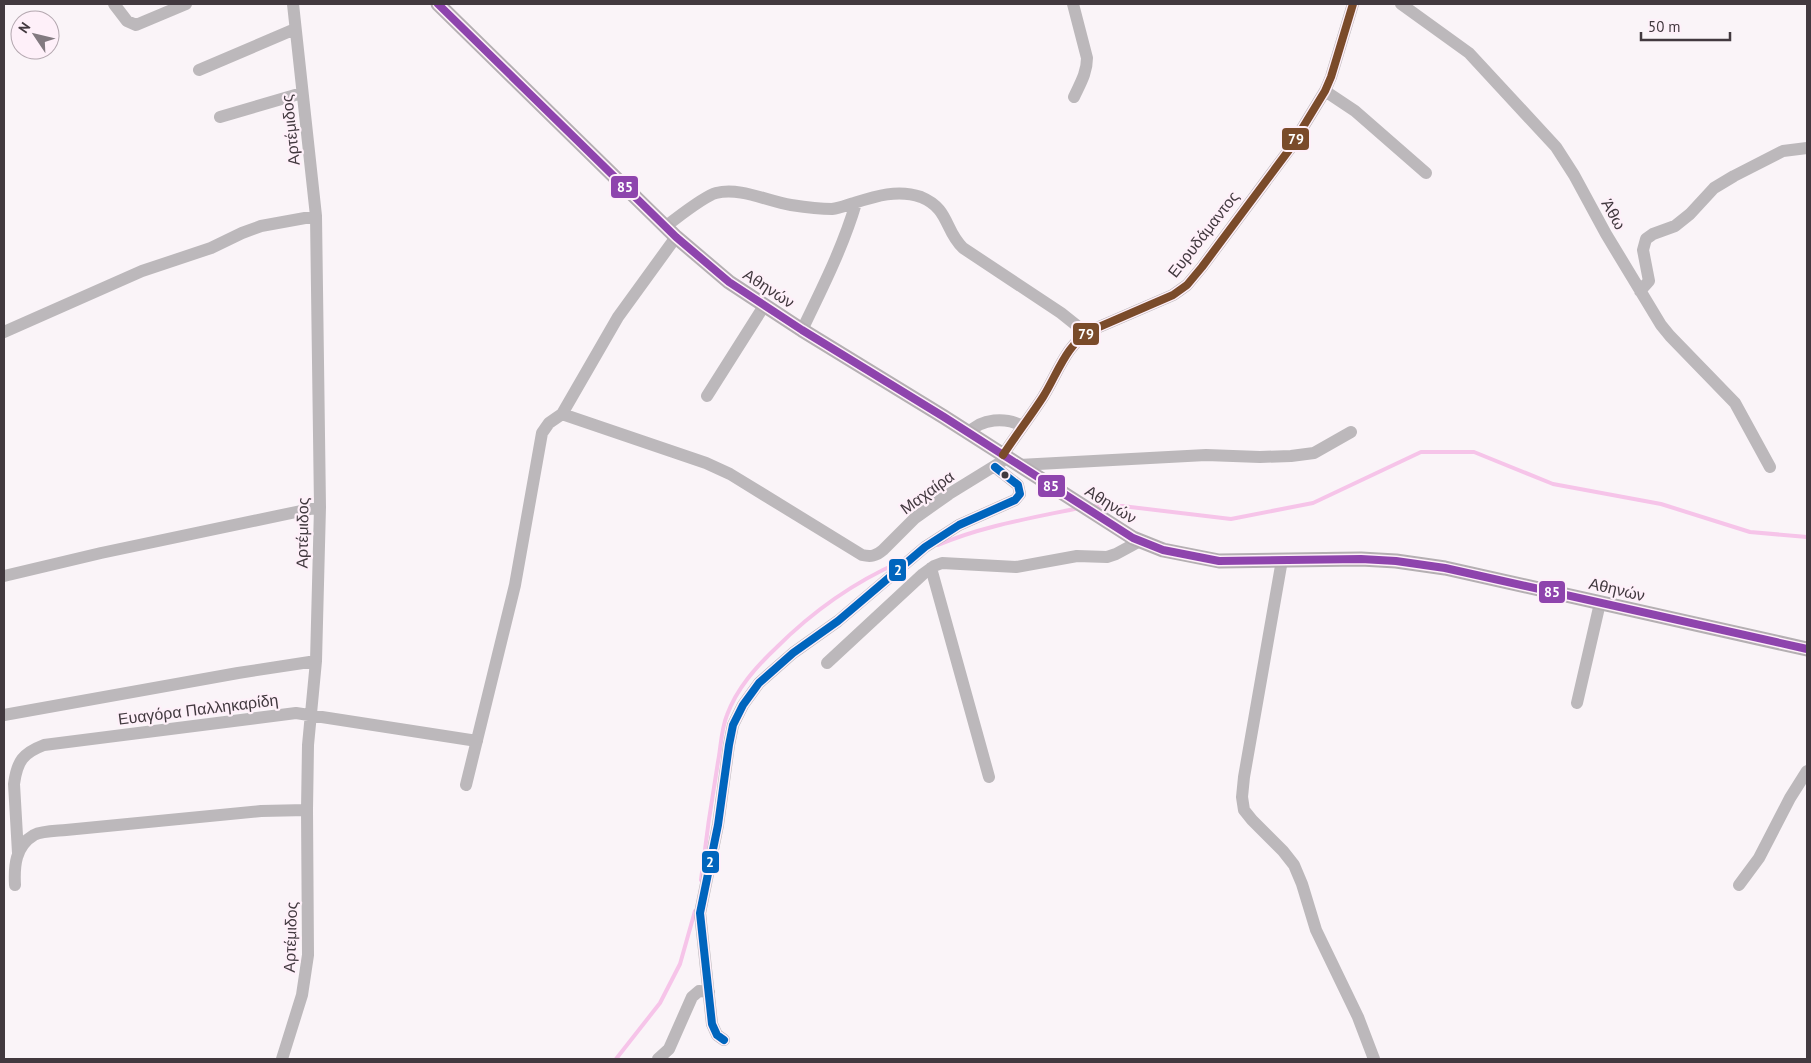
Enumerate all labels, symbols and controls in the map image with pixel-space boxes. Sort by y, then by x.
north arrow [10,10,60,60]
scale bar [1641,10,1730,42]
text: 50 m [1648,17,1681,36]
text: N [14,19,34,36]
street label: Αρτέμιδος [276,93,304,166]
line badge: 79 [1281,127,1310,151]
text: 79 [1288,130,1304,148]
line badge: 85 [610,175,639,199]
text: 85 [617,178,633,196]
street label: Ευρυδάμαντος [1163,187,1243,281]
street label: Άθω [1597,195,1631,233]
street label: Αθηνών [740,264,798,312]
line badge: 79 [1072,322,1100,346]
text: 79 [1078,325,1094,343]
street label: Μαχαίρα [896,466,958,518]
unlabelled marker [1000,470,1010,480]
line badge: 85 [1037,474,1066,498]
text: 85 [1043,477,1059,495]
street label: Αθηνών [1082,480,1140,528]
street label: Αρτέμιδος [291,497,313,569]
line badge: 2 [888,558,907,582]
text: 2 [894,561,902,579]
street label: Αθηνών [1587,573,1647,605]
line badge: 85 [1538,580,1566,604]
text: 85 [1544,583,1560,601]
street label: Ευαγόρα Παλληκαρίδη [117,689,279,729]
line badge: 2 [701,850,720,874]
text: 2 [706,853,714,871]
street label: Αρτέμιδος [279,901,301,973]

